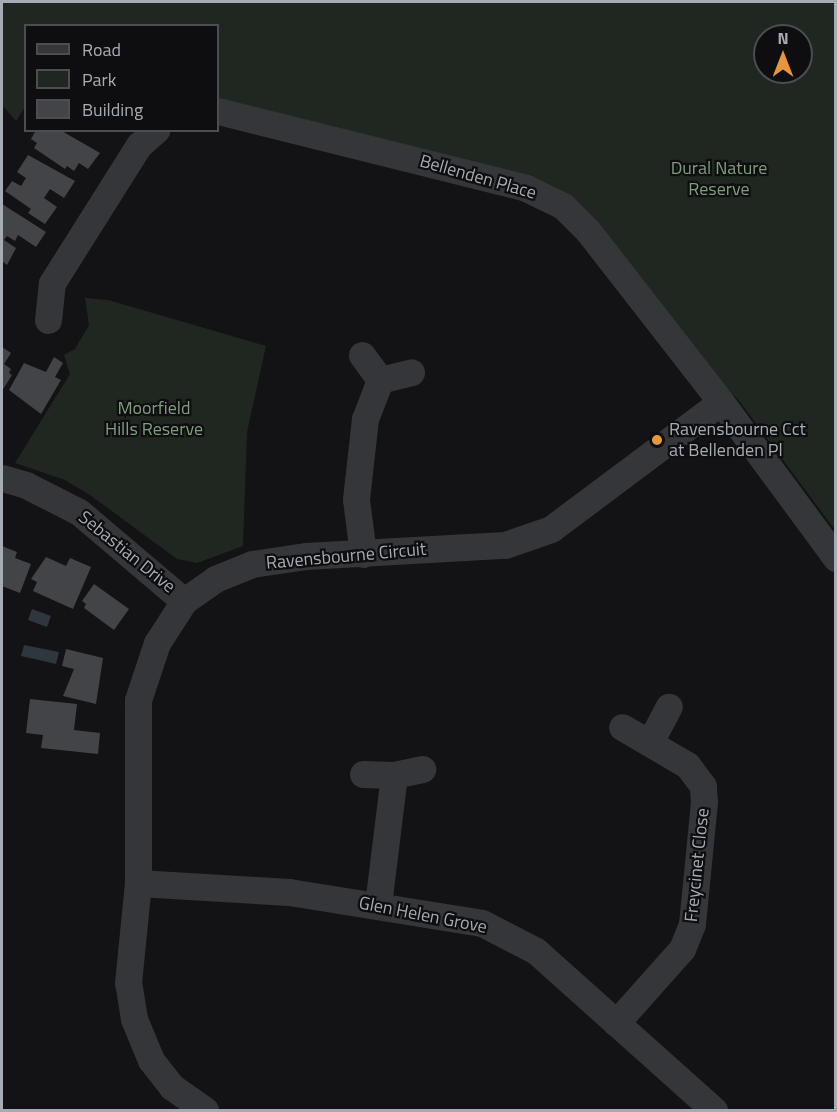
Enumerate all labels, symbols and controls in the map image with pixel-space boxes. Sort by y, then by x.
legend [24,24,219,132]
north arrow [753,24,813,84]
text: N [777,26,789,50]
text: Road [82,36,121,63]
text: Park [82,66,116,93]
text: Building [82,96,143,123]
street label: Bellenden Place [417,150,539,204]
park label: Dural Nature Reserve [671,158,767,201]
park label: Moorfield Hills Reserve [105,398,203,440]
place label: Ravensbourne Cct at Bellenden Pl [669,419,806,462]
marker: Ravensbourne Cct at Bellenden Pl [650,433,664,447]
street label: Sebastian Drive [74,506,180,598]
street label: Ravensbourne Circuit [265,538,427,574]
street label: Freycinet Close [680,807,714,923]
street label: Glen Helen Grove [357,892,489,938]

